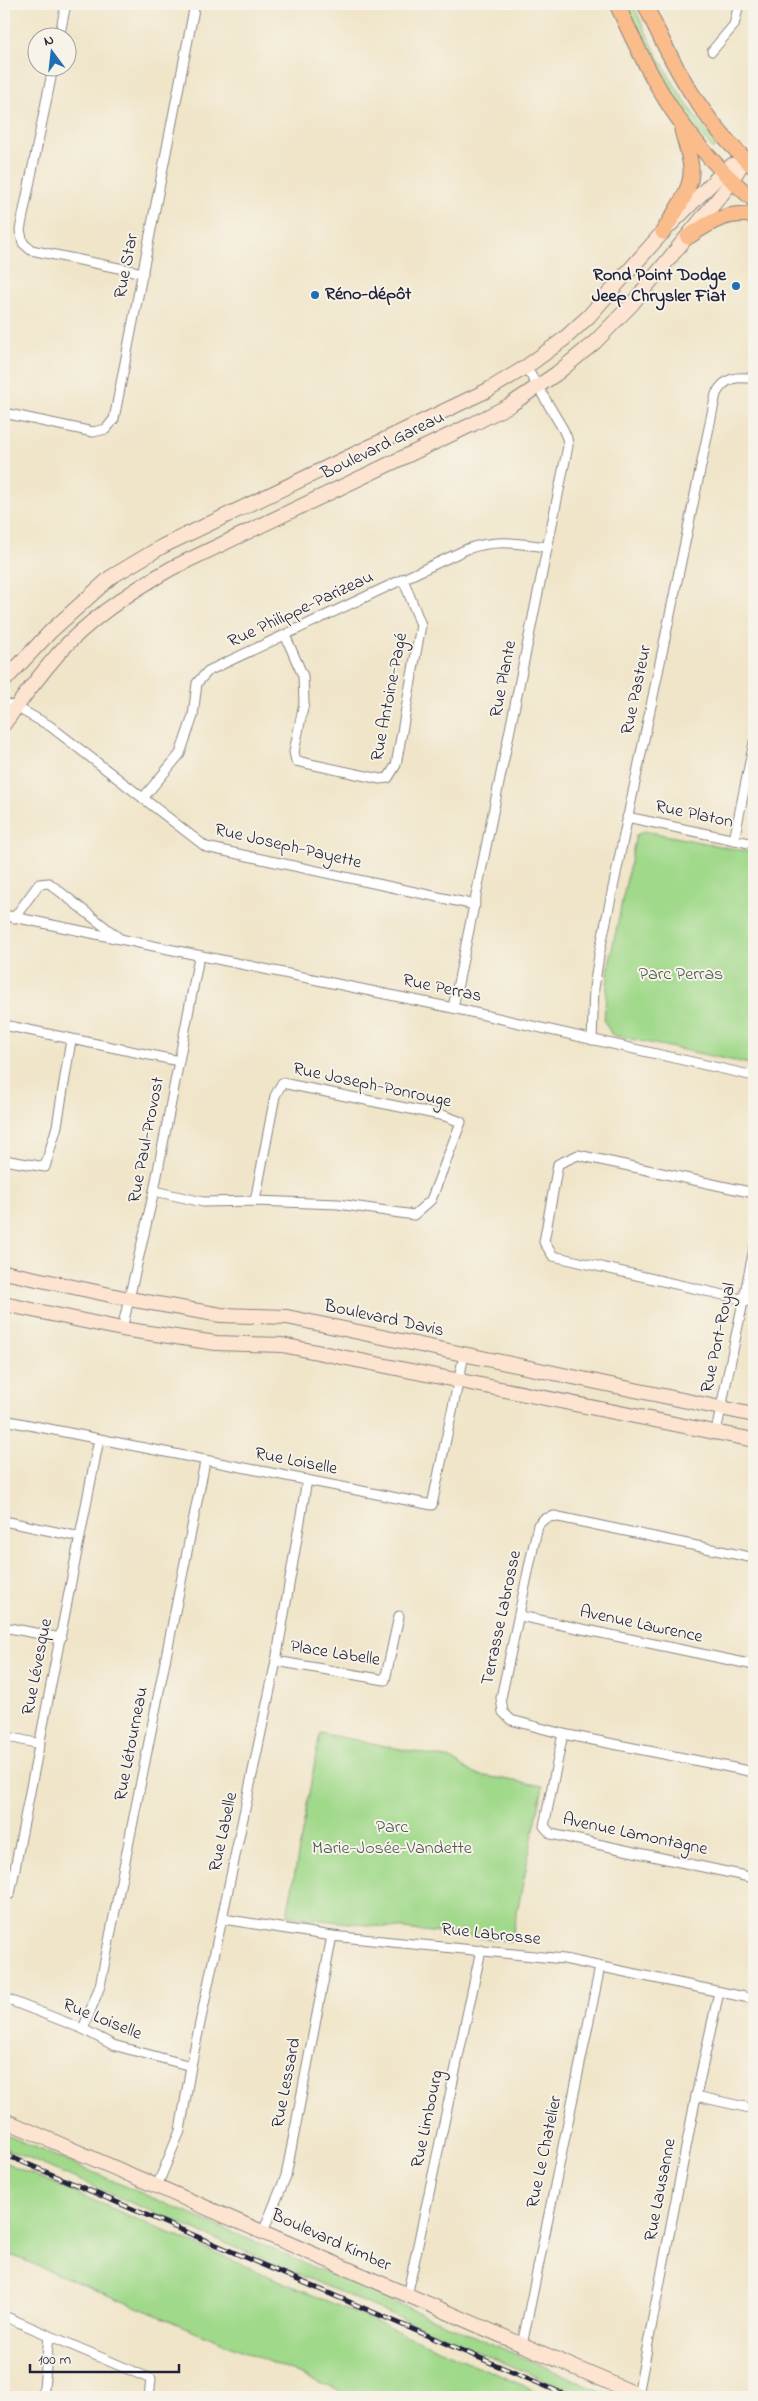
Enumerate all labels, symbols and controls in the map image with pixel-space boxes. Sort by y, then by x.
north arrow [28,28,78,78]
text: N [42,30,56,52]
street label: Rue Star [108,231,146,301]
place label: Rond Point Dodge Jeep Chrysler Fiat [592,263,727,311]
marker: Rond Point Dodge Jeep Chrysler Fiat [730,280,742,292]
place label: Réno-dépôt [325,282,412,308]
marker: Réno-dépôt [309,289,321,301]
street label: Boulevard Gareau [316,405,449,488]
street label: Rue Philippe-Parizeau [224,565,378,655]
street label: Rue Antoine-Pagé [365,630,416,764]
street label: Rue Plante [484,637,524,720]
street label: Rue Pasteur [615,642,659,737]
street label: Rue Platon [653,794,736,836]
street label: Rue Joseph-Payette [212,817,365,877]
park label: Parc Perras [639,962,723,988]
street label: Rue Perras [400,968,484,1010]
street label: Rue Joseph-Ponrouge [290,1056,455,1117]
street label: Rue Paul-Provost [122,1075,172,1205]
street label: Rue Port-Royal [695,1281,743,1395]
street label: Boulevard Davis [321,1293,446,1344]
street label: Rue Loiselle [253,1441,340,1483]
street label: Terrasse Labrosse [475,1547,529,1688]
street label: Avenue Lawrence [577,1599,706,1651]
street label: Rue Lévesque [16,1616,60,1718]
street label: Place Labelle [288,1634,383,1674]
street label: Rue Létourneau [108,1685,156,1803]
street label: Rue Labelle [203,1789,245,1874]
street label: Avenue Lamontagne [560,1807,711,1864]
park label: Parc Marie-Josée-Vandette [312,1815,473,1862]
street label: Rue Labrosse [440,1917,543,1953]
street label: Rue Loiselle [58,1992,146,2048]
street label: Rue Lessard [266,2036,308,2130]
street label: Rue Limbourg [405,2068,452,2171]
street label: Rue Le Chatelier [520,2093,570,2211]
street label: Rue Lausanne [638,2136,684,2244]
street label: Boulevard Kimber [266,2203,395,2279]
scale bar [30,2341,179,2373]
text: 100 m [38,2349,71,2371]

